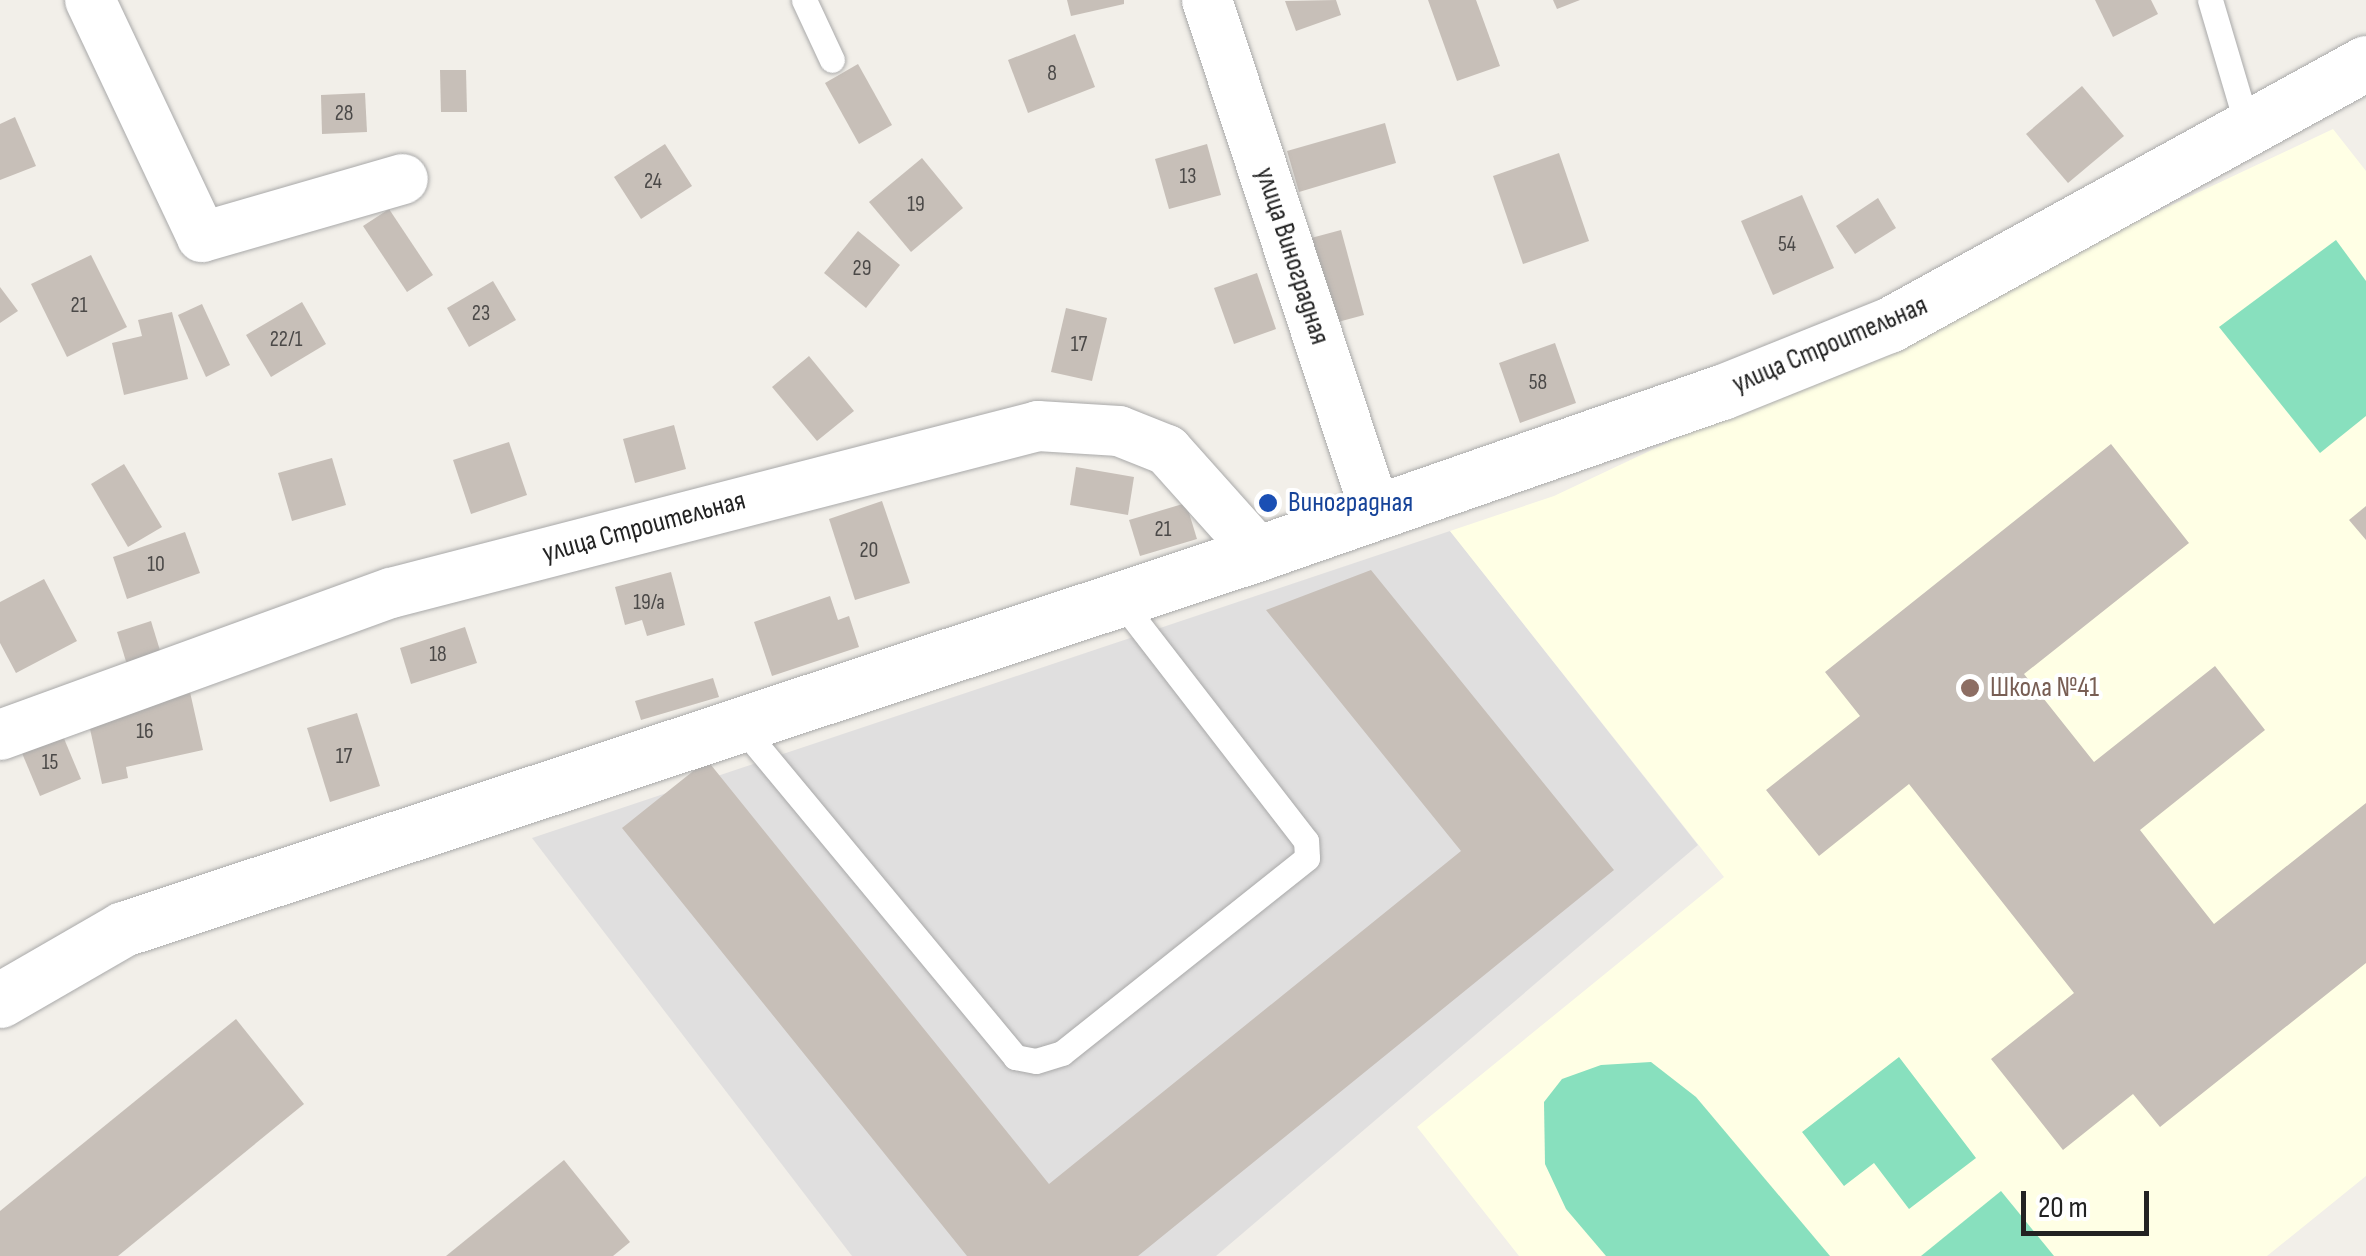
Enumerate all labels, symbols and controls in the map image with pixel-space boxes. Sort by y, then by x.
house number: 8 [1047,61,1057,87]
house number: 28 [335,101,353,127]
street label: улица Виноградная [1248,163,1336,349]
house number: 13 [1180,164,1196,190]
house number: 24 [644,169,662,195]
house number: 19 [907,192,925,218]
house number: 54 [1778,232,1796,258]
house number: 29 [853,256,871,282]
street label: улица Строительная [1727,289,1933,401]
house number: 21 [71,293,87,319]
house number: 23 [472,301,490,327]
house number: 22/1 [270,327,302,353]
house number: 17 [1071,332,1087,358]
house number: 58 [1529,370,1547,396]
street label: улица Строительная [539,484,749,570]
place label: Виноградная [1288,486,1413,520]
marker: Виноградная [1257,492,1279,514]
house number: 21 [1155,517,1171,543]
house number: 20 [860,538,878,564]
house number: 10 [147,552,165,578]
house number: 19/а [633,590,665,616]
house number: 18 [429,642,447,668]
place label: Школа №41 [1990,671,2099,705]
marker: Школа №41 [1959,677,1981,699]
house number: 16 [136,719,154,745]
house number: 17 [336,744,352,770]
house number: 15 [42,750,58,776]
scale bar [2026,1171,2154,1233]
text: 20 m [2038,1190,2088,1226]

